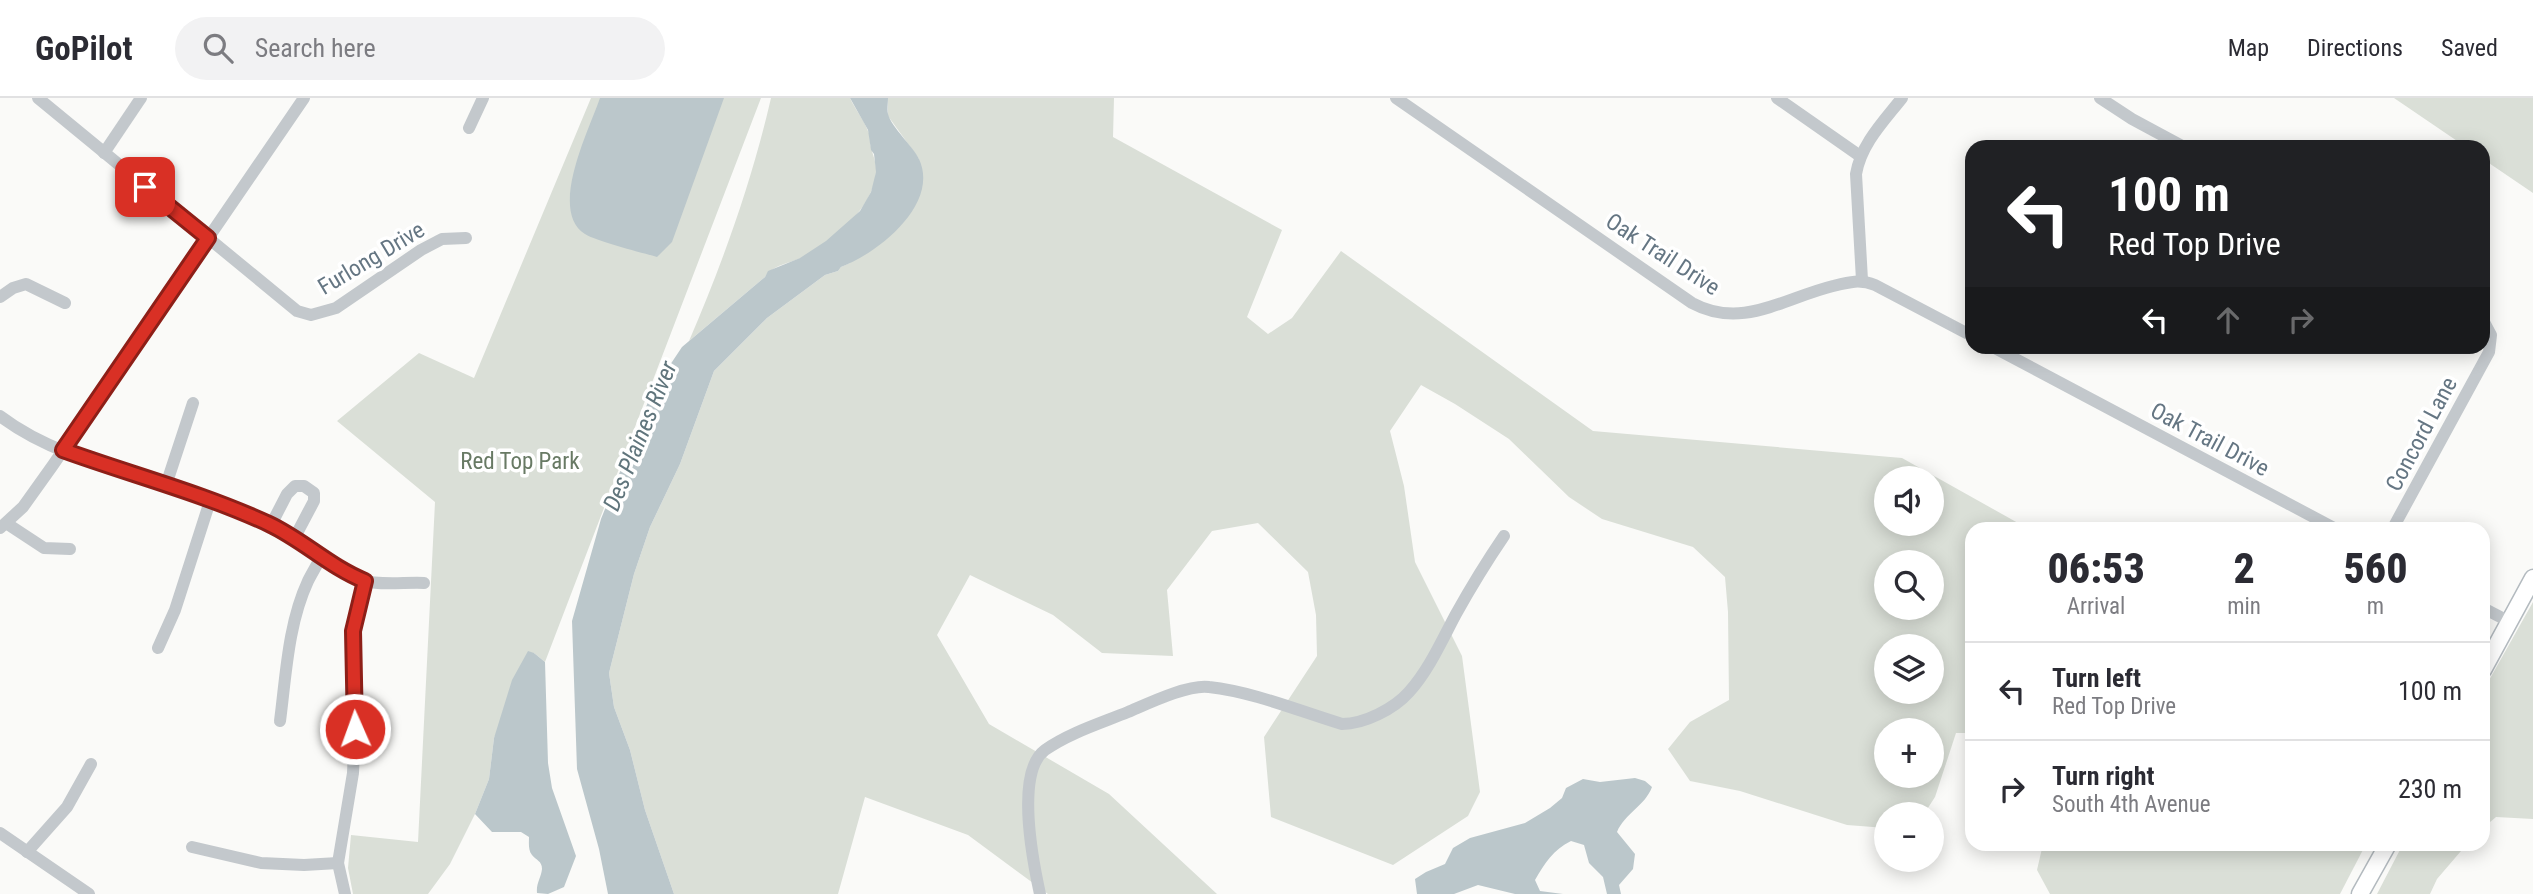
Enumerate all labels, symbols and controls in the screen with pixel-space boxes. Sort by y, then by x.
search box [175,17,665,80]
text: GoPilot [35,29,133,68]
icon: search [199,29,237,67]
text: Search here [255,33,376,63]
text: Map [2228,34,2269,62]
text: Directions [2307,34,2403,62]
text: Saved [2441,34,2498,62]
pin [115,157,175,217]
text: 100 m [2108,166,2230,223]
icon: arrive [126,168,164,206]
icon: left [1993,168,2084,259]
street label: Oak Trail Drive [1601,208,1725,301]
street label: Furlong Drive [313,216,429,301]
text: Red Top Drive [2108,225,2281,263]
icon: left [2136,301,2174,339]
icon: ahead [2209,301,2247,339]
icon: right [2282,301,2320,339]
water label: Des Plaines River [597,356,683,515]
street label: Concord Lane [2380,373,2463,496]
street label: Oak Trail Drive [2146,397,2274,482]
park label: Red Top Park [460,448,580,475]
map controls [1874,466,1944,872]
button: sound [1874,466,1944,536]
text: 06:53 [2047,544,2145,593]
text: 2 [2233,544,2255,593]
text: 560 [2343,544,2408,593]
button: search [1874,550,1944,620]
text: Arrival [2067,593,2125,620]
text: min [2227,593,2261,620]
text: m [2367,593,2384,620]
button: layers [1874,634,1944,704]
text: Turn left [2052,663,2141,693]
icon: left [1993,672,2031,710]
text: 100 m [2398,676,2462,706]
position arrow [318,692,392,766]
text: Red Top Drive [2052,693,2176,720]
button: + [1874,718,1944,788]
text: Turn right [2052,761,2154,791]
icon: right [1993,770,2031,808]
text: 230 m [2398,774,2462,804]
text: South 4th Avenue [2052,791,2211,818]
button: − [1874,802,1944,872]

